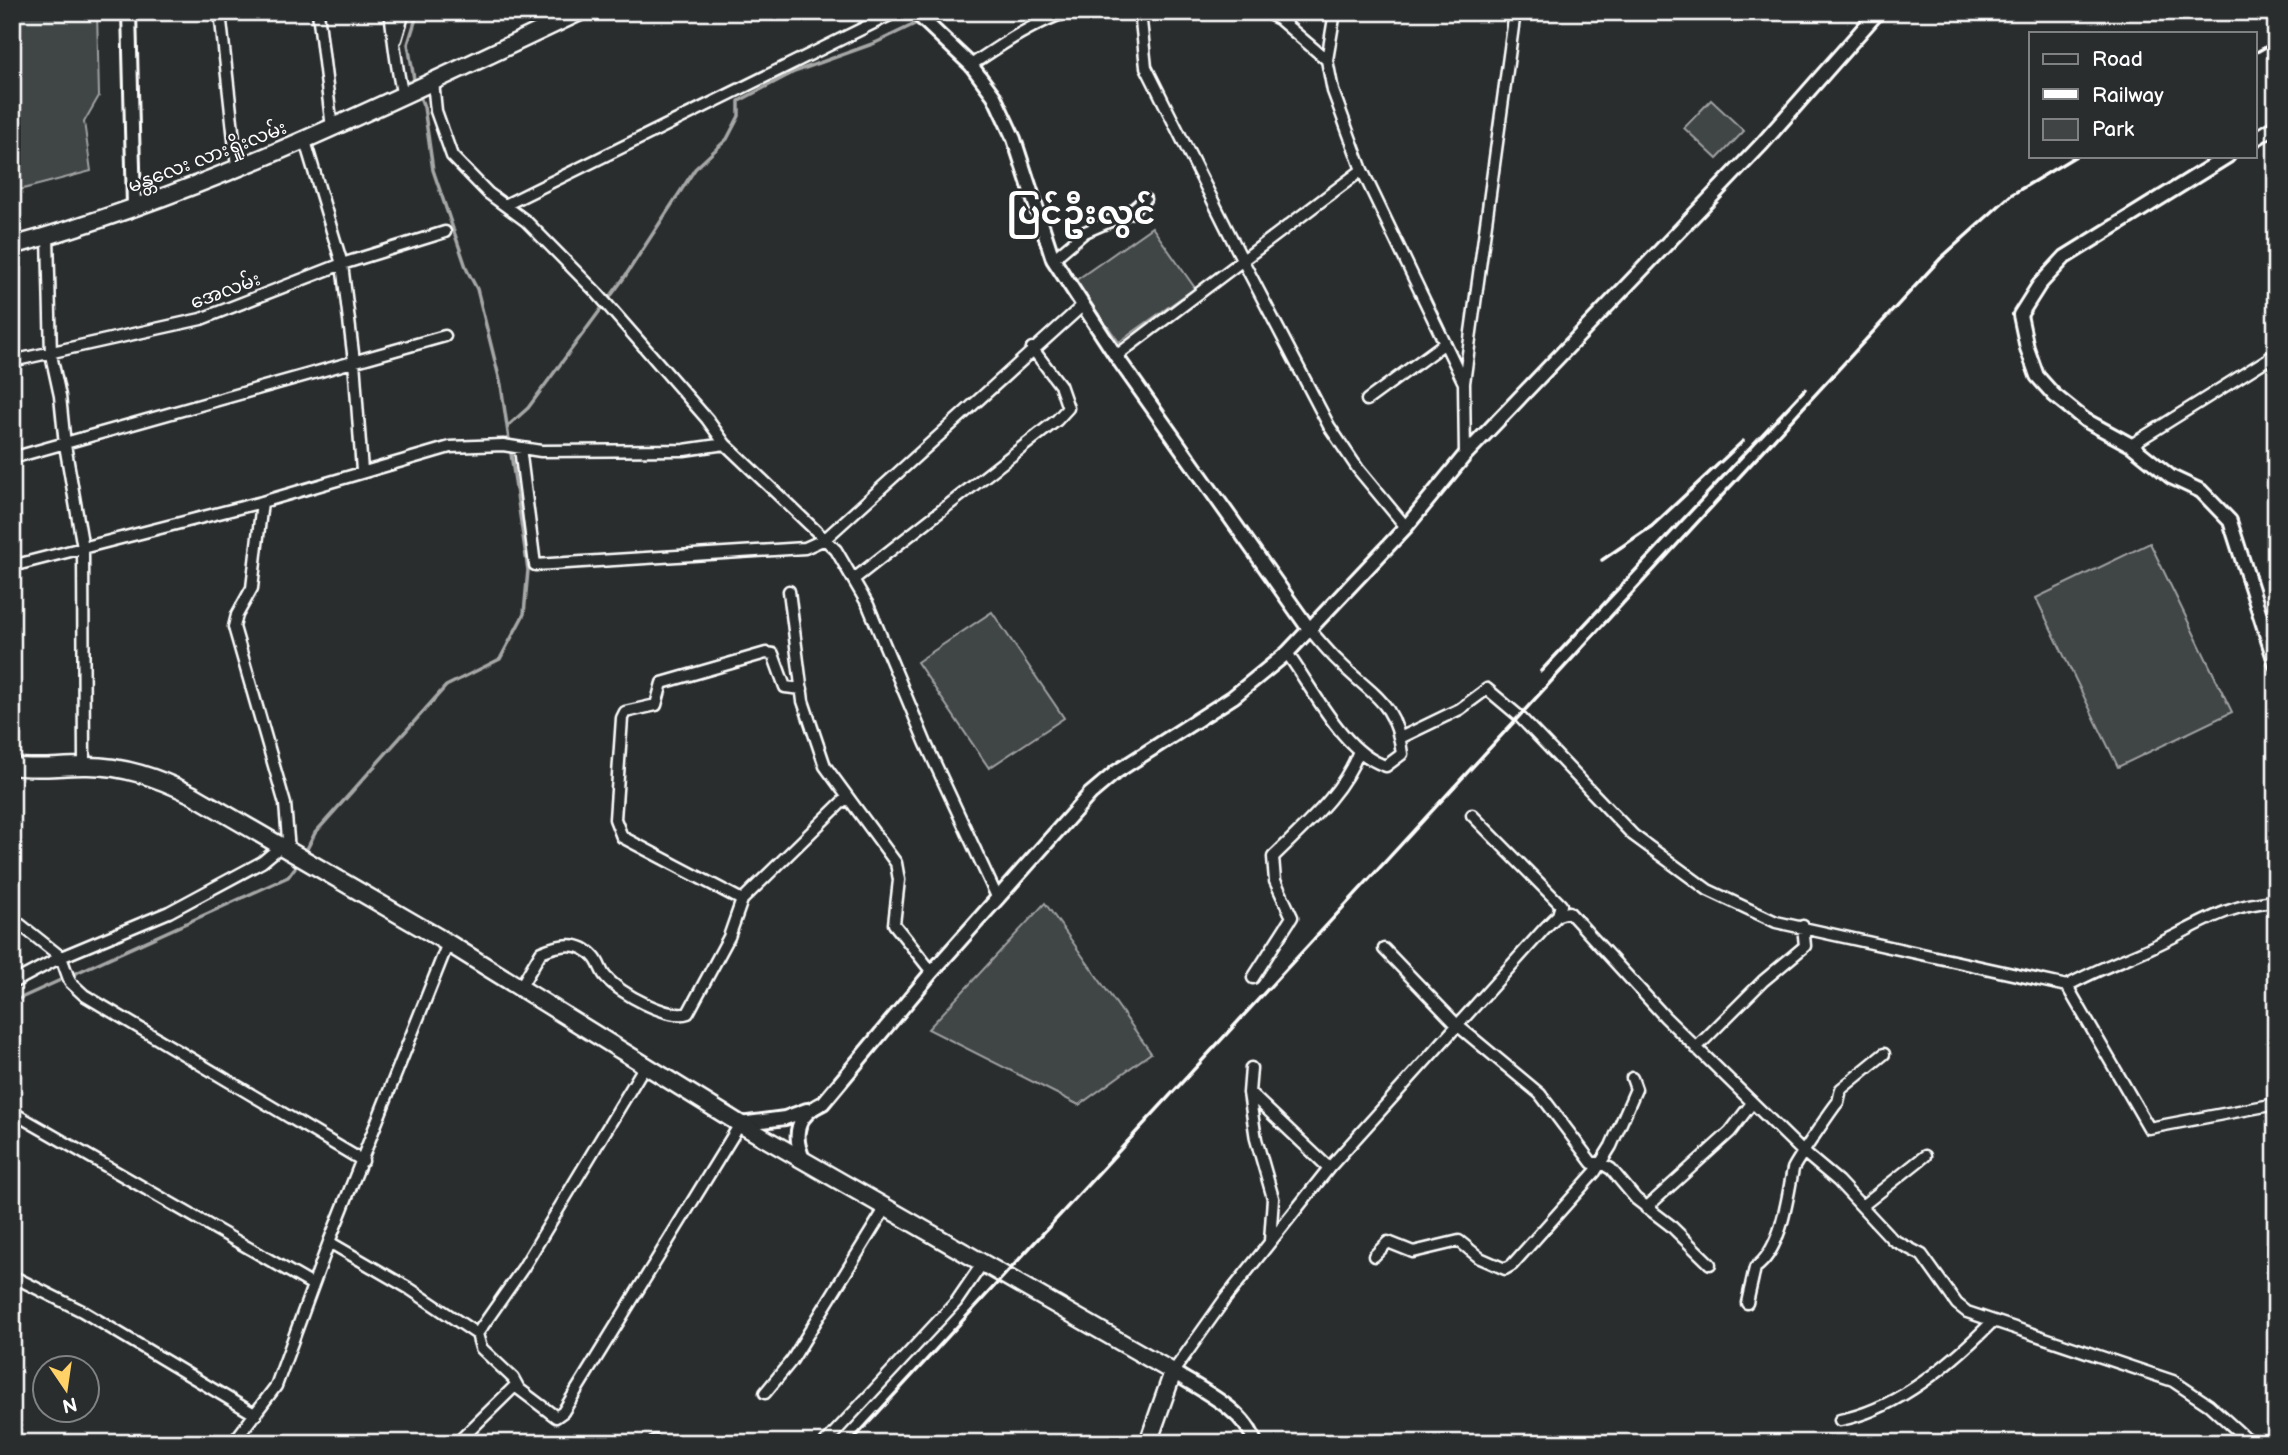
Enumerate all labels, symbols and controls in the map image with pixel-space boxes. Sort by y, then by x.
legend [2029,32,2256,158]
text: Road [2092,47,2143,72]
text: Railway [2092,83,2164,108]
street label: မန္တလေး လားရှိုးလမ်း [124,113,291,201]
text: Park [2092,117,2135,142]
district label: ပြင်ဦးလွင် [1007,190,1155,239]
street label: အေလမ်း [186,264,264,315]
north arrow [32,1354,102,1424]
text: N [60,1391,79,1417]

